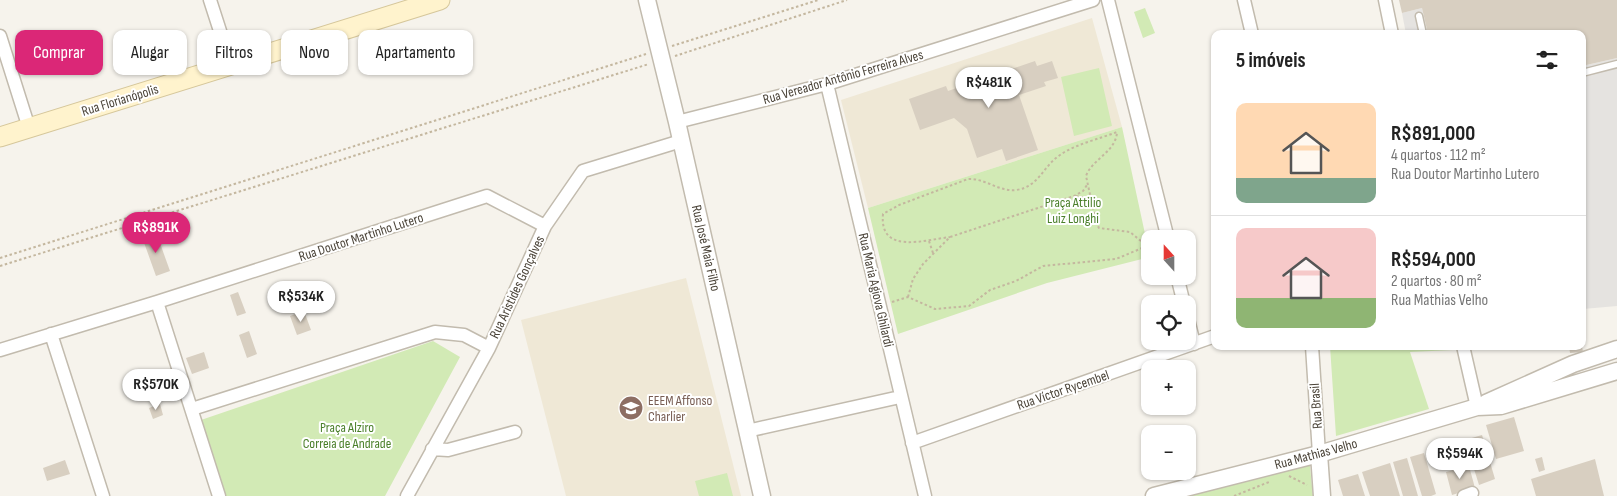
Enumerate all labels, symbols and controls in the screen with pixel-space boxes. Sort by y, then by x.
chip: Comprar [15,30,103,75]
chip: Alugar [113,30,187,75]
chip: Filtros [197,30,271,75]
chip: Novo [281,30,348,75]
chip: Apartamento [358,30,473,75]
street label: Rua Vereador Antônio Ferreira Alves [761,46,925,108]
icon: filters [1533,46,1561,74]
text: 5 imóveis [1236,48,1306,73]
pin: R$481K [948,66,1030,109]
text: R$481K [966,73,1012,92]
street label: Rua Florianópolis [79,80,161,120]
text: R$891,000 [1391,121,1475,146]
icon: home [1276,123,1336,183]
text: 4 quartos · 112 m² [1391,146,1486,165]
text: Rua Doutor Martinho Lutero [1391,165,1539,184]
park label: Praça Attilio Luiz Longhi [1045,194,1101,227]
street label: Rua José Maia Filho [688,203,724,293]
street label: Rua Doutor Martinho Lutero [297,209,426,265]
pin: R$891K [115,212,197,254]
text: R$891K [133,218,179,237]
north arrow [1141,230,1196,285]
map controls [1141,230,1196,480]
street label: Rua Maria Agiova Ghilardi [855,231,897,349]
street label: Rua Aristides Gonçalves [486,233,548,341]
text: R$594,000 [1391,247,1476,272]
icon: home [1276,248,1336,308]
text: 2 quartos · 80 m² [1391,272,1482,291]
pin: R$534K [260,280,342,323]
text: R$534K [278,287,324,306]
text: Rua Mathias Velho [1391,291,1488,310]
button: locate [1141,295,1196,350]
button: + [1141,360,1196,415]
street label: Rua Víctor Rycembel [1015,366,1111,414]
pin: R$570K [115,368,197,411]
text: R$570K [133,375,179,394]
street label: Rua Brasil [1306,383,1326,429]
place label: EEEM Affonso Charlier [648,392,712,425]
school or university icon: EEEM Affonso Charlier [618,395,644,421]
park label: Praça Alziro Correia de Andrade [303,419,391,452]
button: − [1141,425,1196,480]
street label: Rua Mathias Velho [1273,435,1359,473]
pin: R$594K [1419,438,1501,480]
text: R$594K [1437,444,1483,463]

